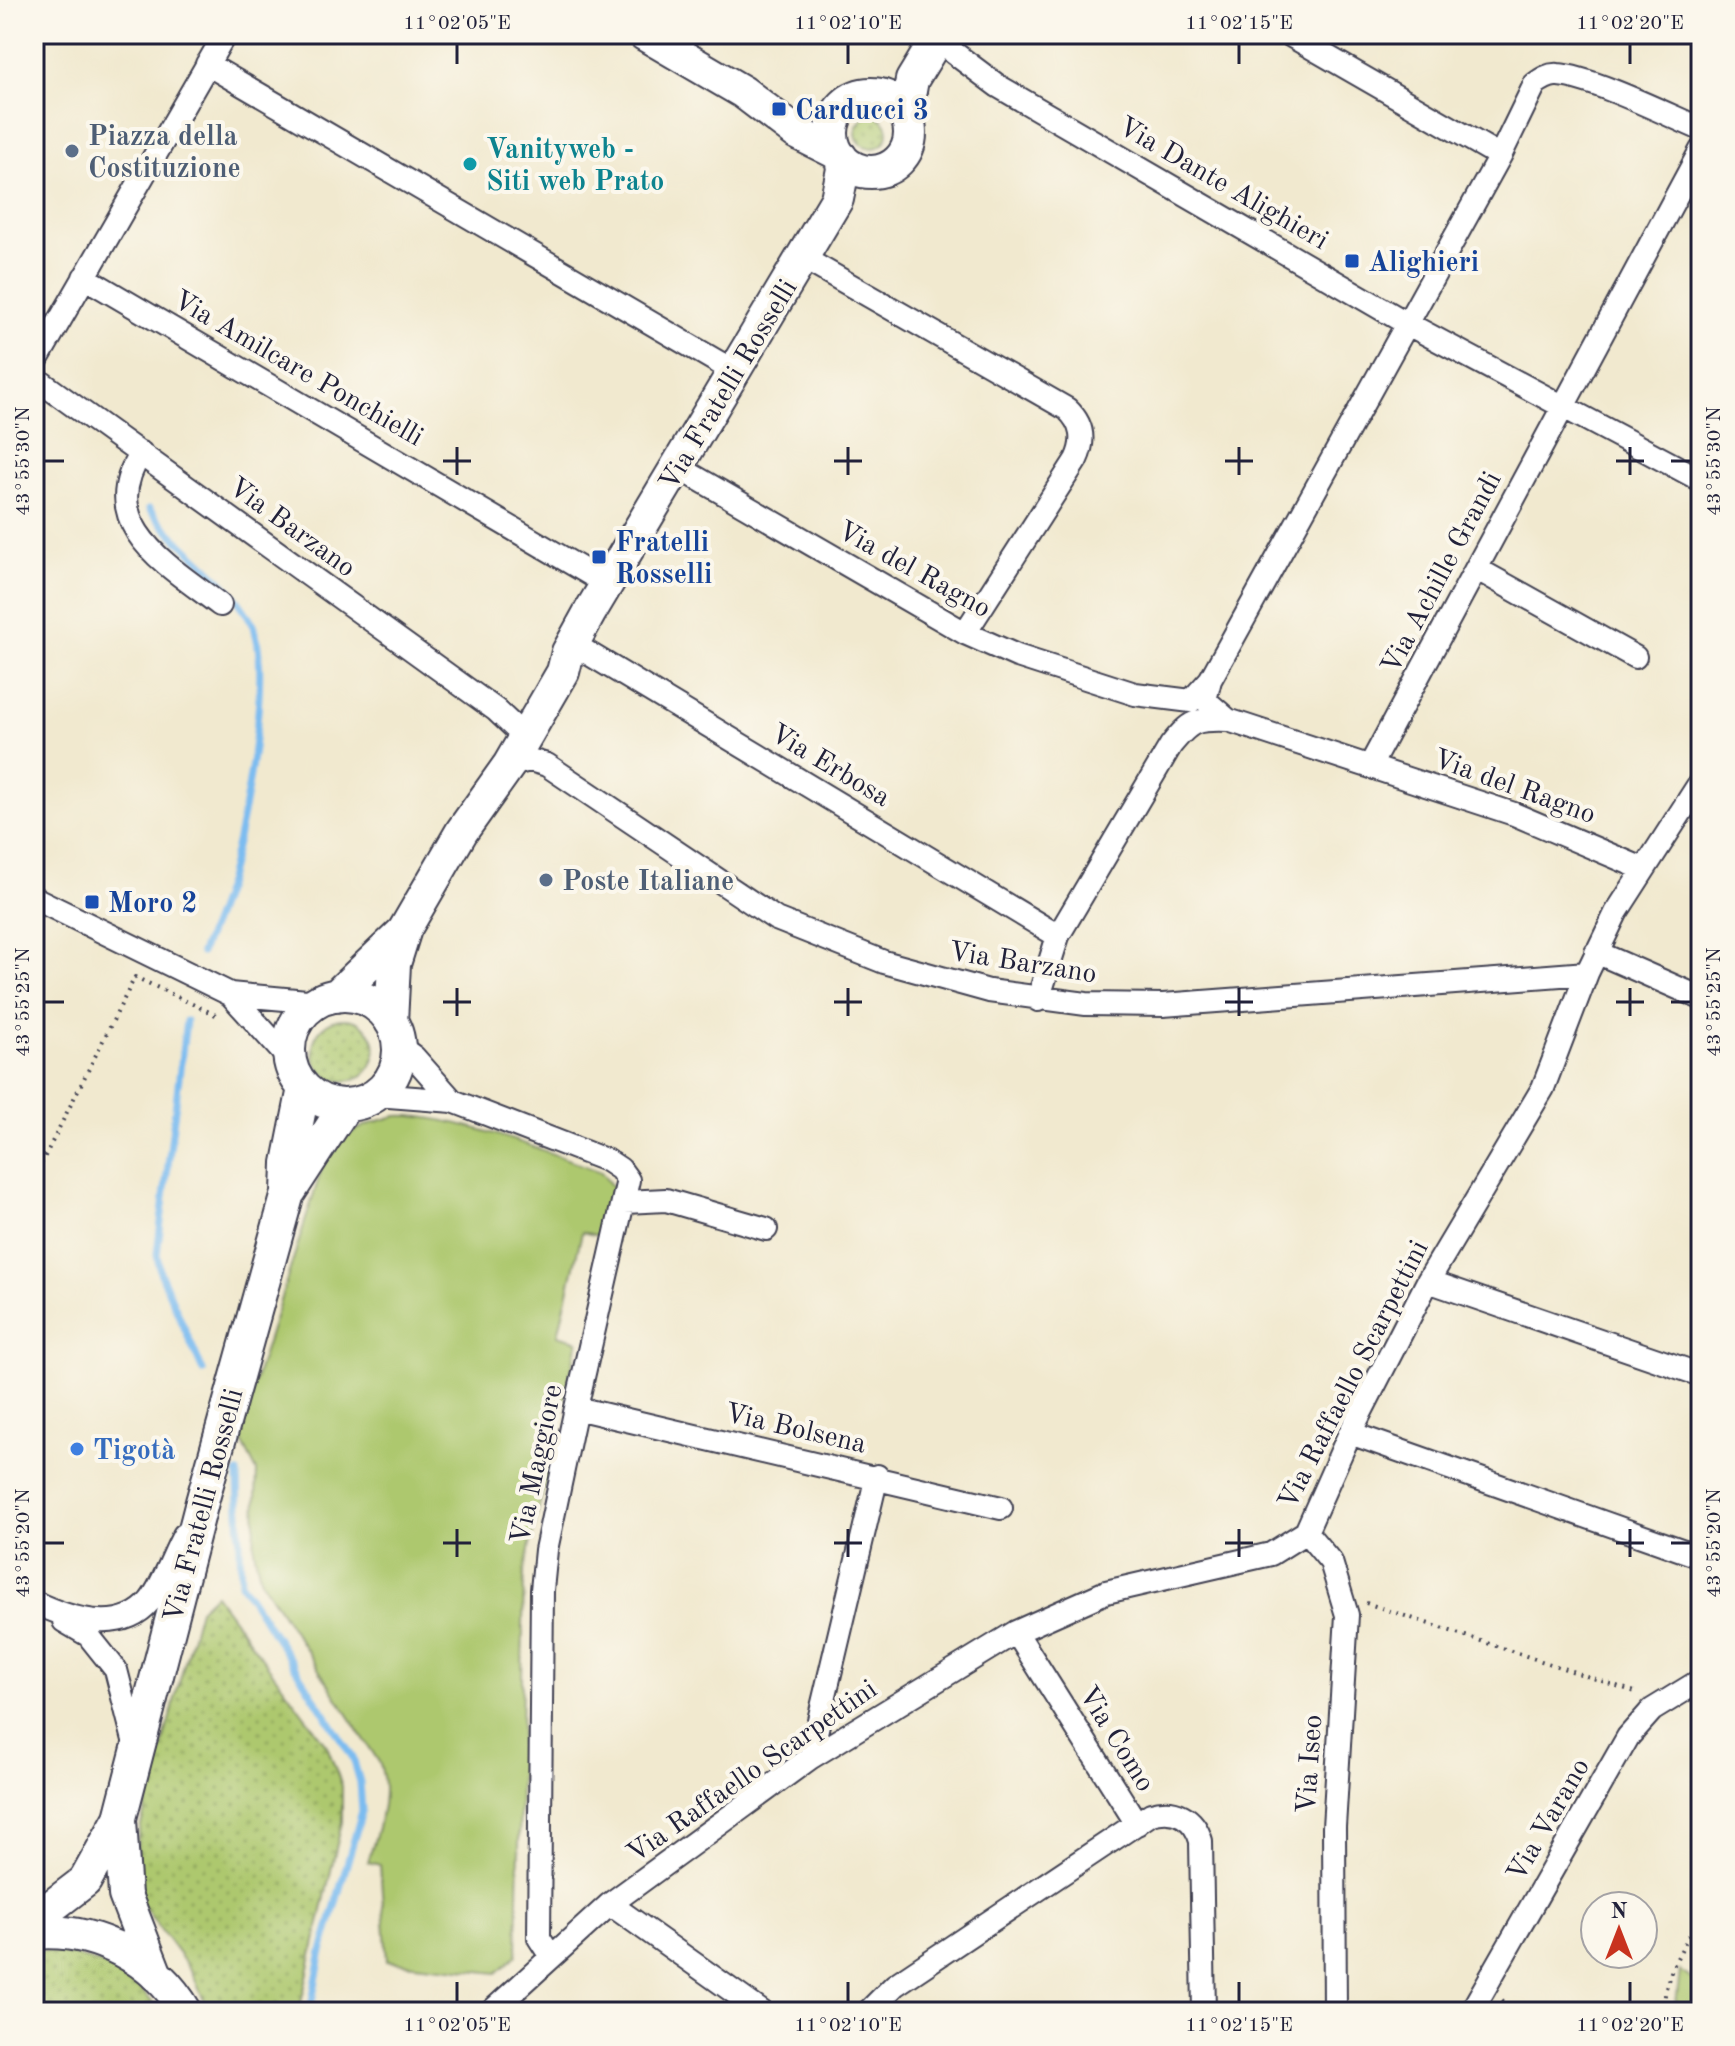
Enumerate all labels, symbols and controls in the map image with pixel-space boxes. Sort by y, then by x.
text: 11°02'05"E [403,14,511,34]
text: 11°02'10"E [794,14,902,34]
text: 11°02'15"E [1185,14,1293,34]
text: 11°02'20"E [1576,14,1684,34]
place label: Carducci 3 [795,98,929,126]
marker: Carducci 3 [770,100,788,118]
street label: Via Dante Alighieri [1113,113,1332,256]
place label: Piazza della Costituzione [88,124,241,184]
place label: Vanityweb - Siti web Prato [486,137,664,197]
marker: Piazza della Costituzione [63,142,81,160]
marker: Vanityweb - Siti web Prato [461,155,479,173]
place label: Alighieri [1368,250,1479,278]
marker: Alighieri [1343,252,1361,270]
street label: Via Fratelli Rosselli [656,275,804,496]
street label: Via Amilcare Ponchielli [168,287,427,453]
text: 43°55'30"N [14,406,34,516]
text: 43°55'30"N [1705,406,1725,516]
street label: Via Achille Grandi [1378,468,1508,679]
street label: Via Barzano [223,473,360,584]
street label: Via del Ragno [832,517,995,624]
place label: Fratelli Rosselli [615,530,712,590]
marker: Fratelli Rosselli [590,548,608,566]
street label: Via Erbosa [765,720,895,813]
street label: Via del Ragno [1429,746,1599,830]
place label: Poste Italiane [562,869,734,897]
marker: Poste Italiane [537,871,555,889]
place label: Moro 2 [108,891,197,919]
marker: Moro 2 [83,893,101,911]
street label: Via Barzano [947,938,1099,989]
text: 43°55'25"N [14,947,34,1057]
text: 43°55'25"N [1705,947,1725,1057]
street label: Via Raffaello Scarpettini [1275,1236,1435,1514]
street label: Via Maggiore [507,1382,569,1547]
street label: Via Fratelli Rosselli [160,1386,250,1626]
street label: Via Bolsena [722,1400,869,1460]
place label: Tigotà [93,1438,175,1466]
marker: Tigotà [68,1440,86,1458]
text: 43°55'20"N [14,1488,34,1598]
text: 43°55'20"N [1705,1488,1725,1598]
street label: Via Raffaello Scarpettini [623,1676,883,1869]
street label: Via Como [1072,1682,1159,1797]
street label: Via Iseo [1294,1714,1328,1815]
street label: Via Varano [1503,1754,1596,1887]
north arrow [1579,1890,1659,1970]
text: N [1611,1901,1628,1923]
text: 11°02'05"E [403,2016,511,2036]
text: 11°02'10"E [794,2016,902,2036]
text: 11°02'15"E [1185,2016,1293,2036]
text: 11°02'20"E [1576,2016,1684,2036]

